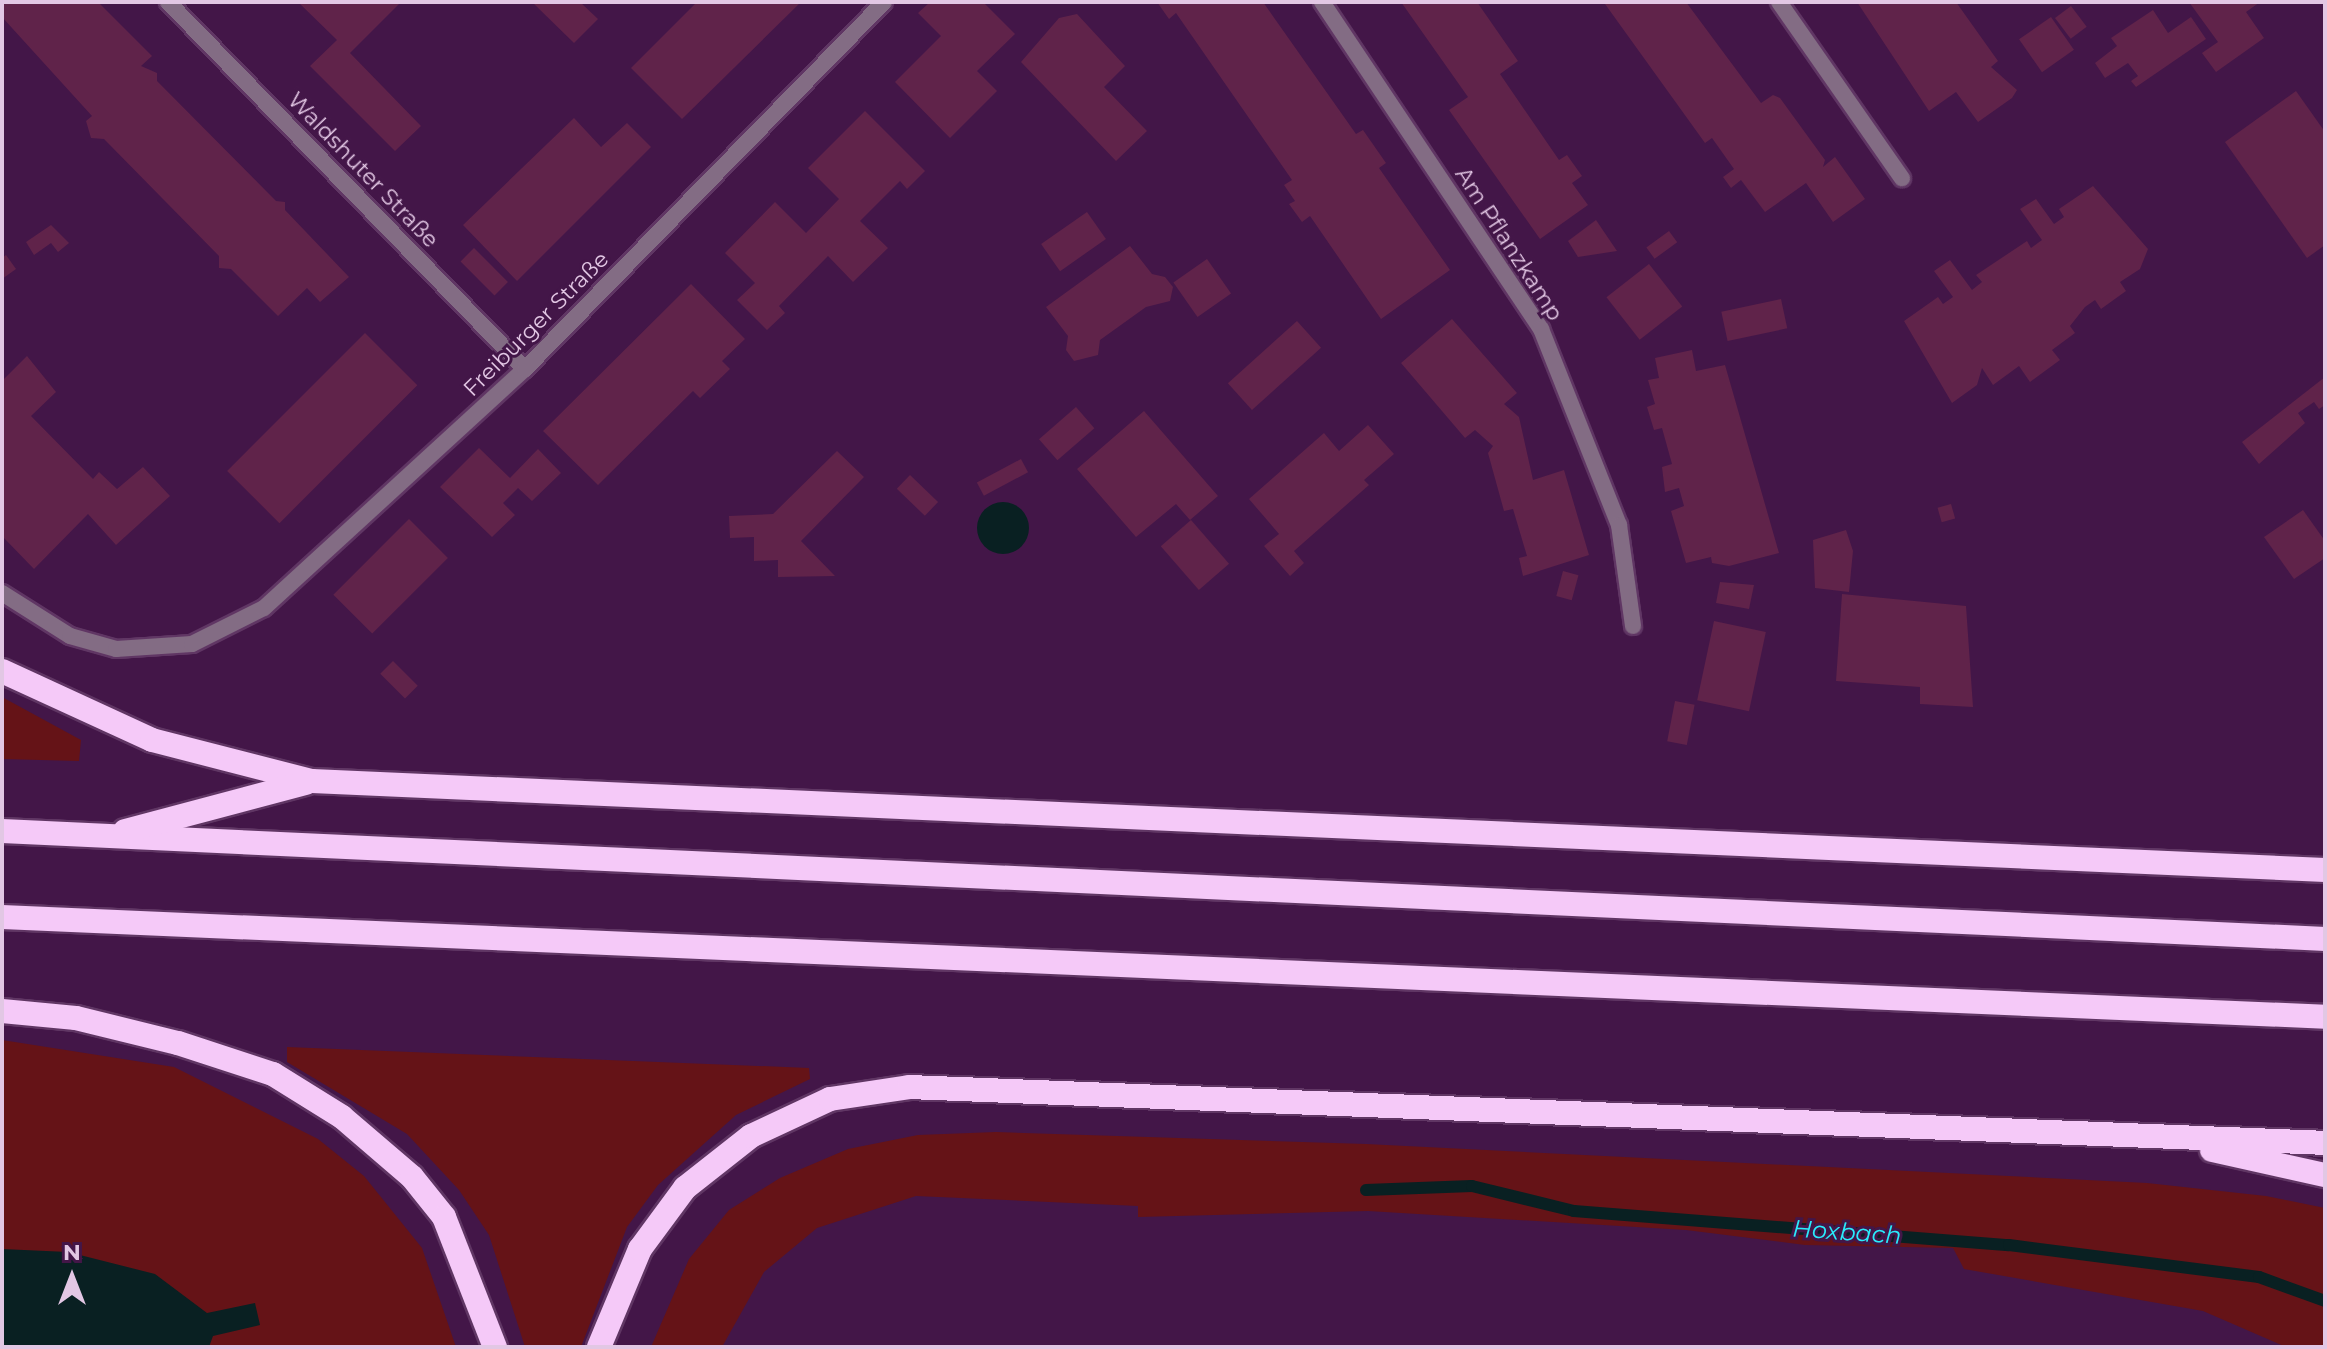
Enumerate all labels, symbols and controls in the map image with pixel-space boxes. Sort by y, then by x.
street label: Waldshuter Straße [282,87,444,253]
street label: Am Pflanzkamp [1450,162,1568,326]
street label: Freiburger Straße [458,246,614,402]
water label: Hoxbach [1792,1214,1902,1250]
north arrow [32,1237,112,1317]
text: N [63,1239,81,1266]

